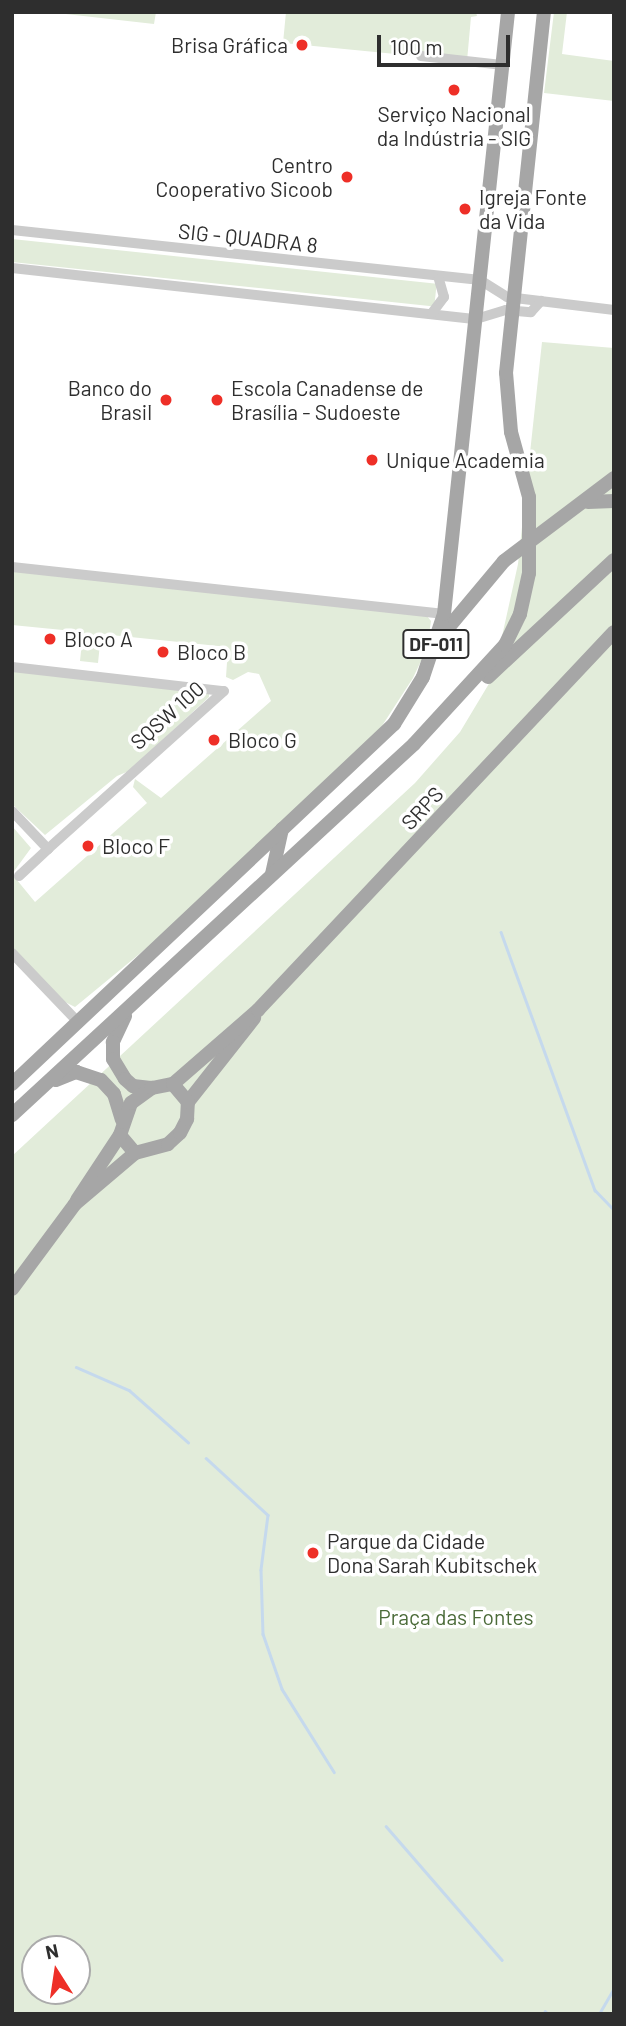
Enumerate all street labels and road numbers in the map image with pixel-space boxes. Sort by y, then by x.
street label: SIG - QUADRA 8 [177,218,319,258]
road number: DF-011 [401,628,471,660]
street label: SQSW 100 [125,675,209,755]
street label: SRPS [396,781,448,835]

